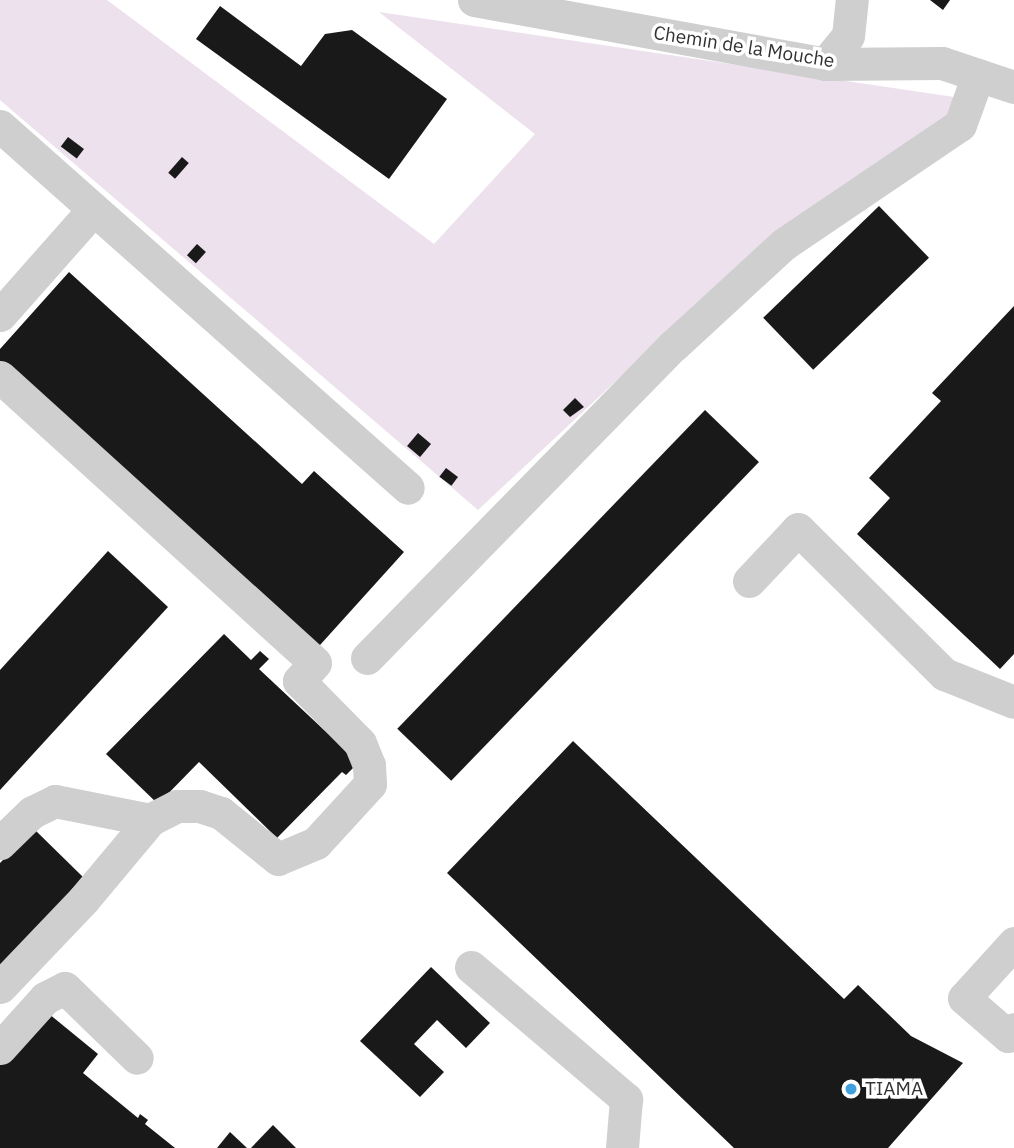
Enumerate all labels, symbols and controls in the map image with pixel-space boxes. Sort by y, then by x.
street label: Chemin de la Mouche [652,21,836,73]
place label: TIAMA [865,1078,923,1100]
marker: TIAMA [843,1081,859,1097]

